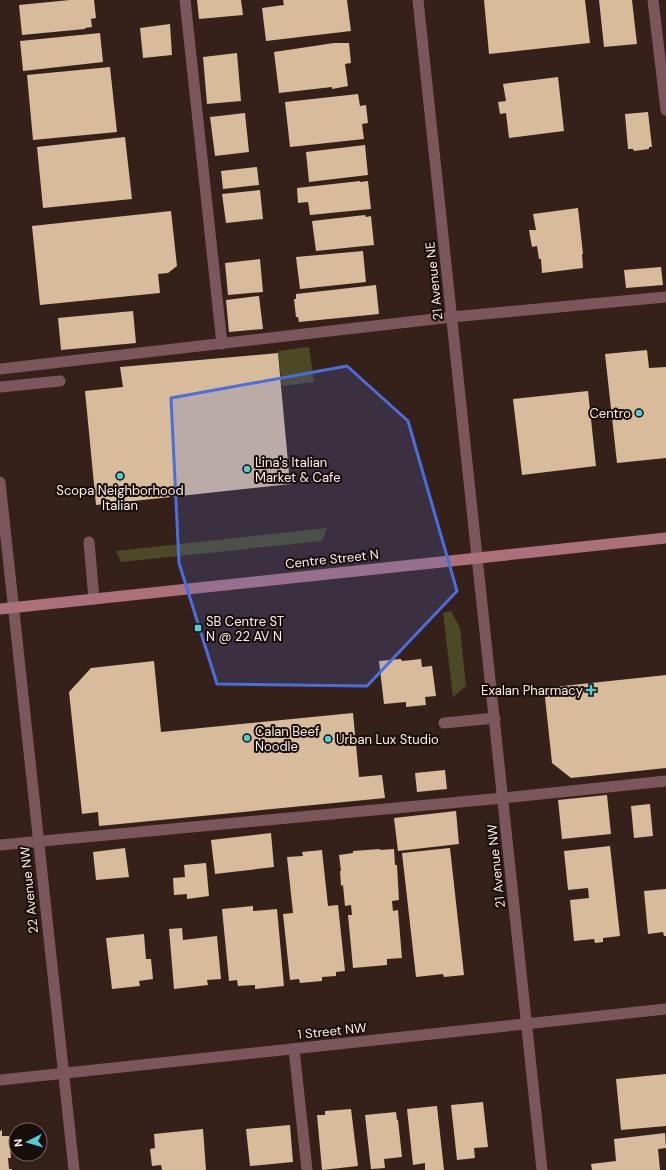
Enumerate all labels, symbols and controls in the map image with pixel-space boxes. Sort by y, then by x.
street label: 21 Avenue NE [421,241,447,321]
place label: Centro [589,405,631,422]
marker: Centro [634,408,644,418]
place label: Lina's Italian Market & Cafe [255,454,341,486]
marker: Lina's Italian Market & Cafe [242,464,252,474]
marker: Scopa Neighborhood Italian [115,471,125,481]
place label: Scopa Neighborhood Italian [56,482,184,514]
street label: Centre Street N [284,546,380,572]
place label: SB Centre ST N @ 22 AV N [206,613,284,645]
marker: SB Centre ST N @ 22 AV N [193,623,203,633]
place label: Exalan Pharmacy [481,682,583,699]
marker: Exalan Pharmacy [586,685,596,695]
place label: Calan Beef Noodle [255,723,320,755]
place label: Urban Lux Studio [336,731,439,748]
marker: Calan Beef Noodle [242,733,252,743]
marker: Urban Lux Studio [323,734,333,744]
street label: 21 Avenue NW [483,823,509,909]
street label: 22 Avenue NW [16,845,42,934]
street label: 1 Street NW [297,1019,368,1043]
north arrow [8,1122,48,1162]
text: N [11,1138,25,1148]

